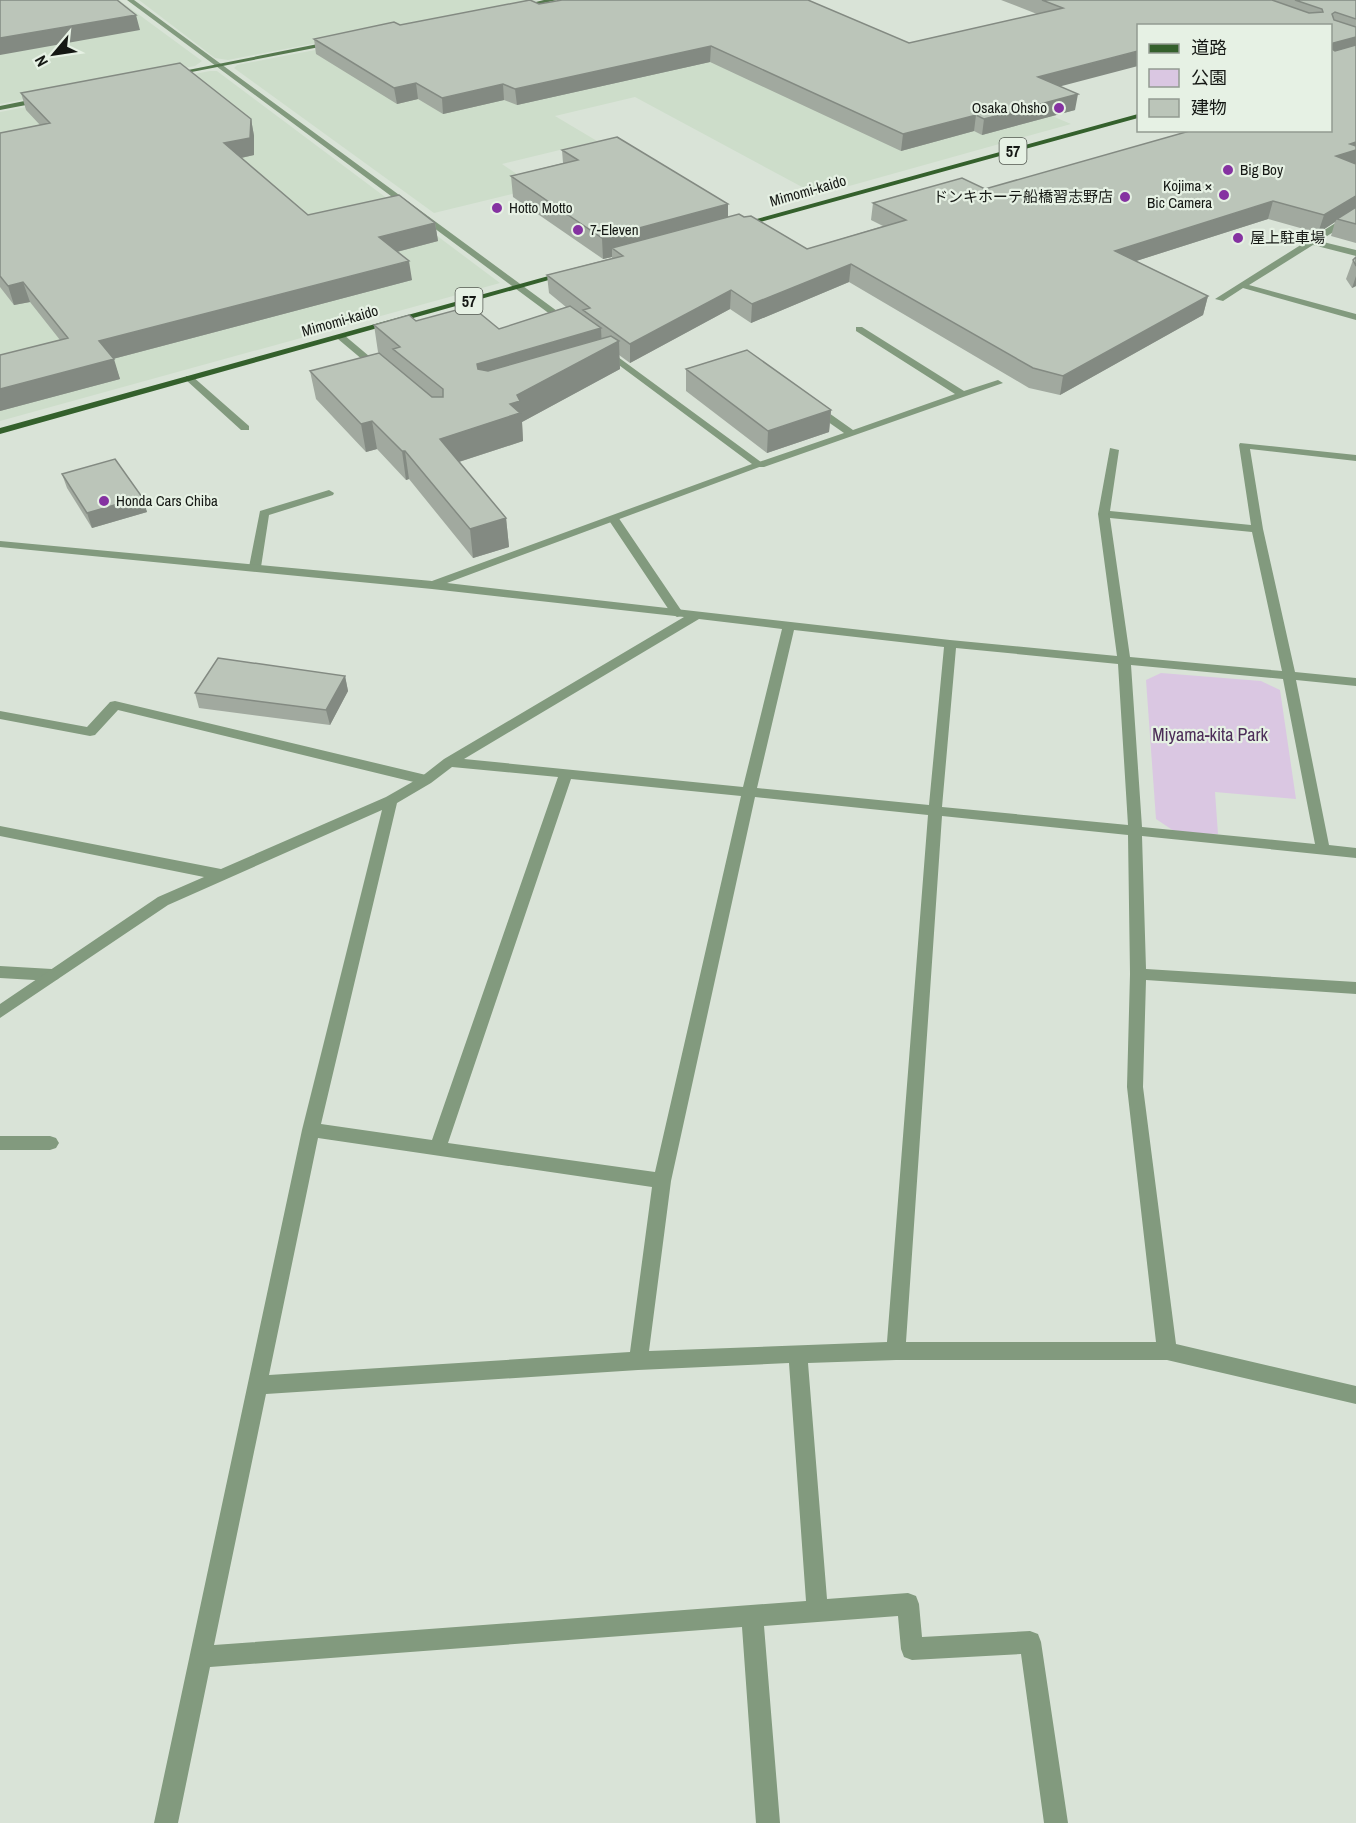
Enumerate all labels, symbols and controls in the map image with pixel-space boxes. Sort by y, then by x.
north arrow [24,24,84,84]
legend [1137,24,1332,132]
text: 道路 [1191,35,1227,60]
text: N [29,52,53,71]
text: 公園 [1191,65,1227,90]
text: 建物 [1191,95,1227,120]
place label: Osaka Ohsho [972,97,1047,118]
marker: Osaka Ohsho [1052,101,1066,115]
road number: 57 [1000,138,1026,164]
place label: Big Boy [1240,159,1284,180]
marker: Big Boy [1221,163,1235,177]
street label: Mimomi-kaido [767,170,849,211]
place label: Kojima × Bic Camera [1147,175,1212,213]
place label: ドンキホーテ船橋習志野店 [933,186,1113,207]
marker: Kojima × Bic Camera [1217,188,1231,202]
marker: ドンキホーテ船橋習志野店 [1118,190,1132,204]
place label: Hotto Motto [509,197,573,218]
marker: Hotto Motto [490,201,504,215]
place label: 7-Eleven [590,219,639,240]
marker: 7-Eleven [571,223,585,237]
place label: 屋上駐車場 [1250,227,1325,248]
marker: 屋上駐車場 [1231,231,1245,245]
road number: 57 [456,288,482,314]
street label: Mimomi-kaido [299,300,381,341]
place label: Honda Cars Chiba [116,490,218,511]
marker: Honda Cars Chiba [97,494,111,508]
park label: Miyama-kita Park [1152,722,1268,747]

